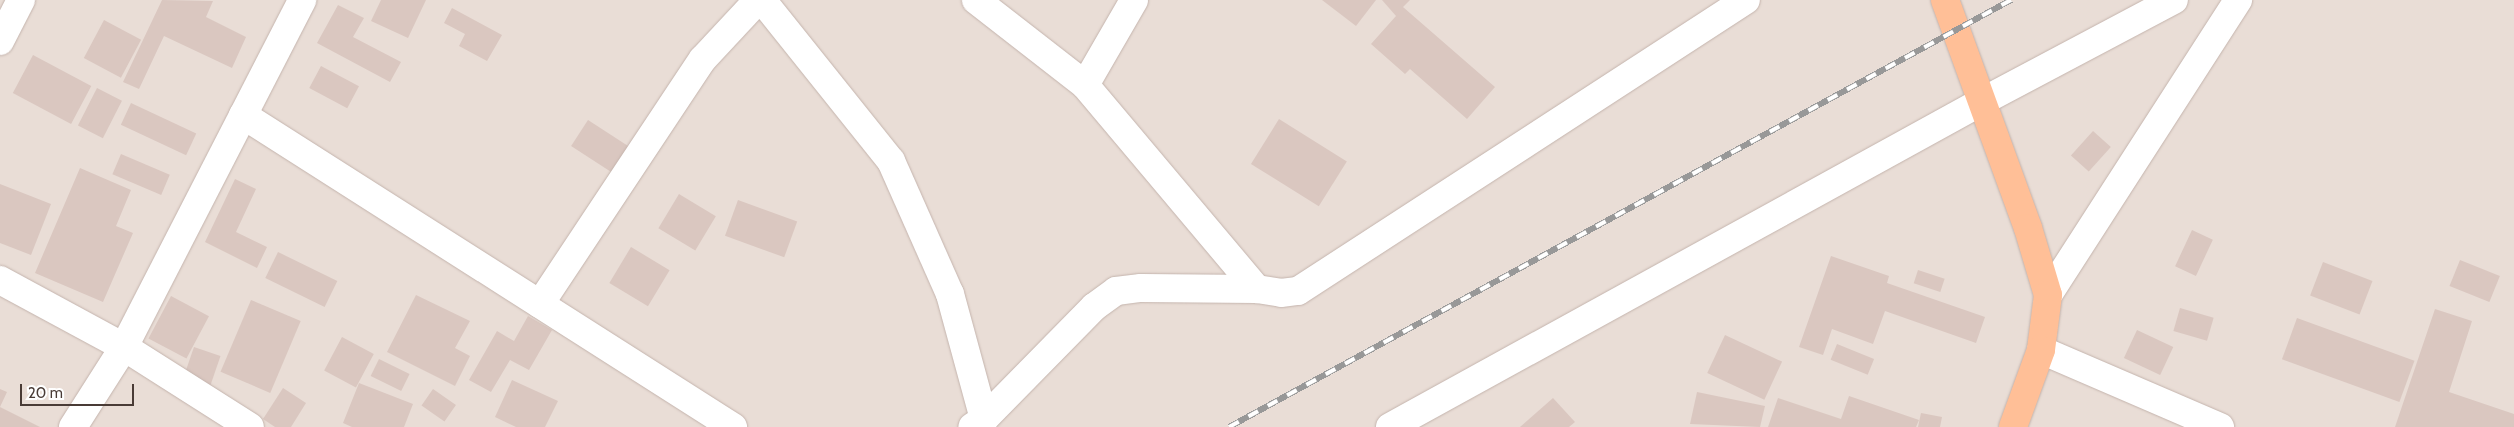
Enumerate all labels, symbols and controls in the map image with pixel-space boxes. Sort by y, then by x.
scale bar [22,374,136,406]
text: 20 m [28,384,63,402]

